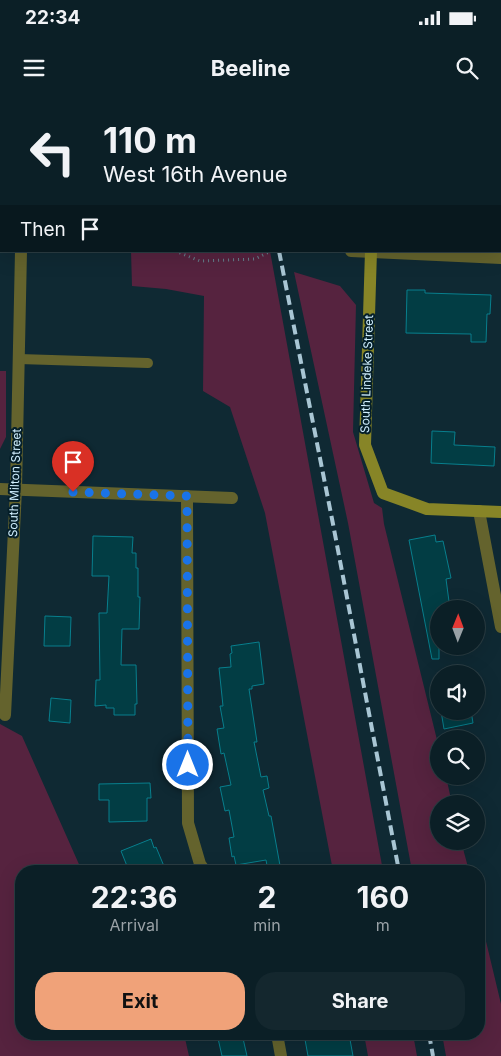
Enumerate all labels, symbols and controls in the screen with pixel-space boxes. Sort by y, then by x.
text: 22:34 [25,6,80,29]
icon: menu [20,54,48,82]
icon: search [453,54,481,82]
text: Beeline [211,55,290,81]
text: 110 m [103,119,197,161]
icon: left [20,120,85,185]
text: West 16th Avenue [103,161,288,187]
icon: arrive [76,215,104,243]
text: Then [20,218,66,241]
street label: South Lindeke Street [357,315,376,433]
street label: South Milton Street [5,428,24,537]
pin [52,441,94,492]
icon: arrive [59,448,87,476]
north arrow [430,600,485,655]
map controls [430,600,485,850]
button: sound [430,665,485,720]
button: search [430,730,485,785]
position arrow [161,738,213,790]
button: layers [430,795,485,850]
text: 22:36 [91,879,178,915]
text: 2 [258,879,276,915]
text: 160 [357,879,409,915]
text: Arrival [110,915,159,935]
text: min [253,915,281,935]
text: m [376,915,390,935]
button: Exit [35,972,245,1030]
button: Share [255,972,465,1030]

